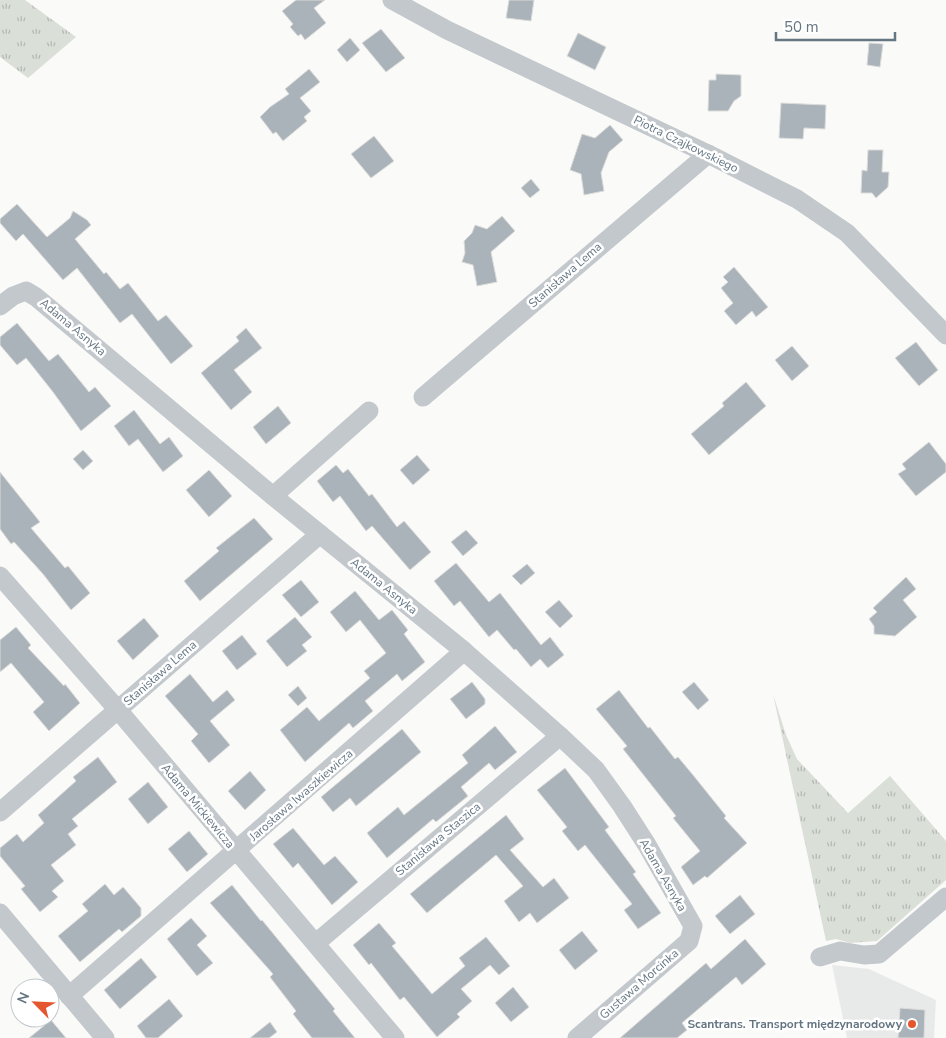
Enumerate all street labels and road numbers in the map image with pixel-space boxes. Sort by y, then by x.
street label: Piotra Czajkowskiego [631,112,741,176]
street label: Stanisława Lema [525,239,605,311]
street label: Adama Asnyka [37,295,109,359]
street label: Adama Asnyka [347,554,421,618]
street label: Stanisława Lema [120,637,200,709]
street label: Jarosława Iwaszkiewicza [245,746,356,845]
street label: Adama Mickiewicza [158,760,238,852]
street label: Stanisława Staszica [392,799,484,879]
street label: Adama Asnyka [636,836,690,914]
street label: Gustawa Morcinka [596,945,682,1023]

